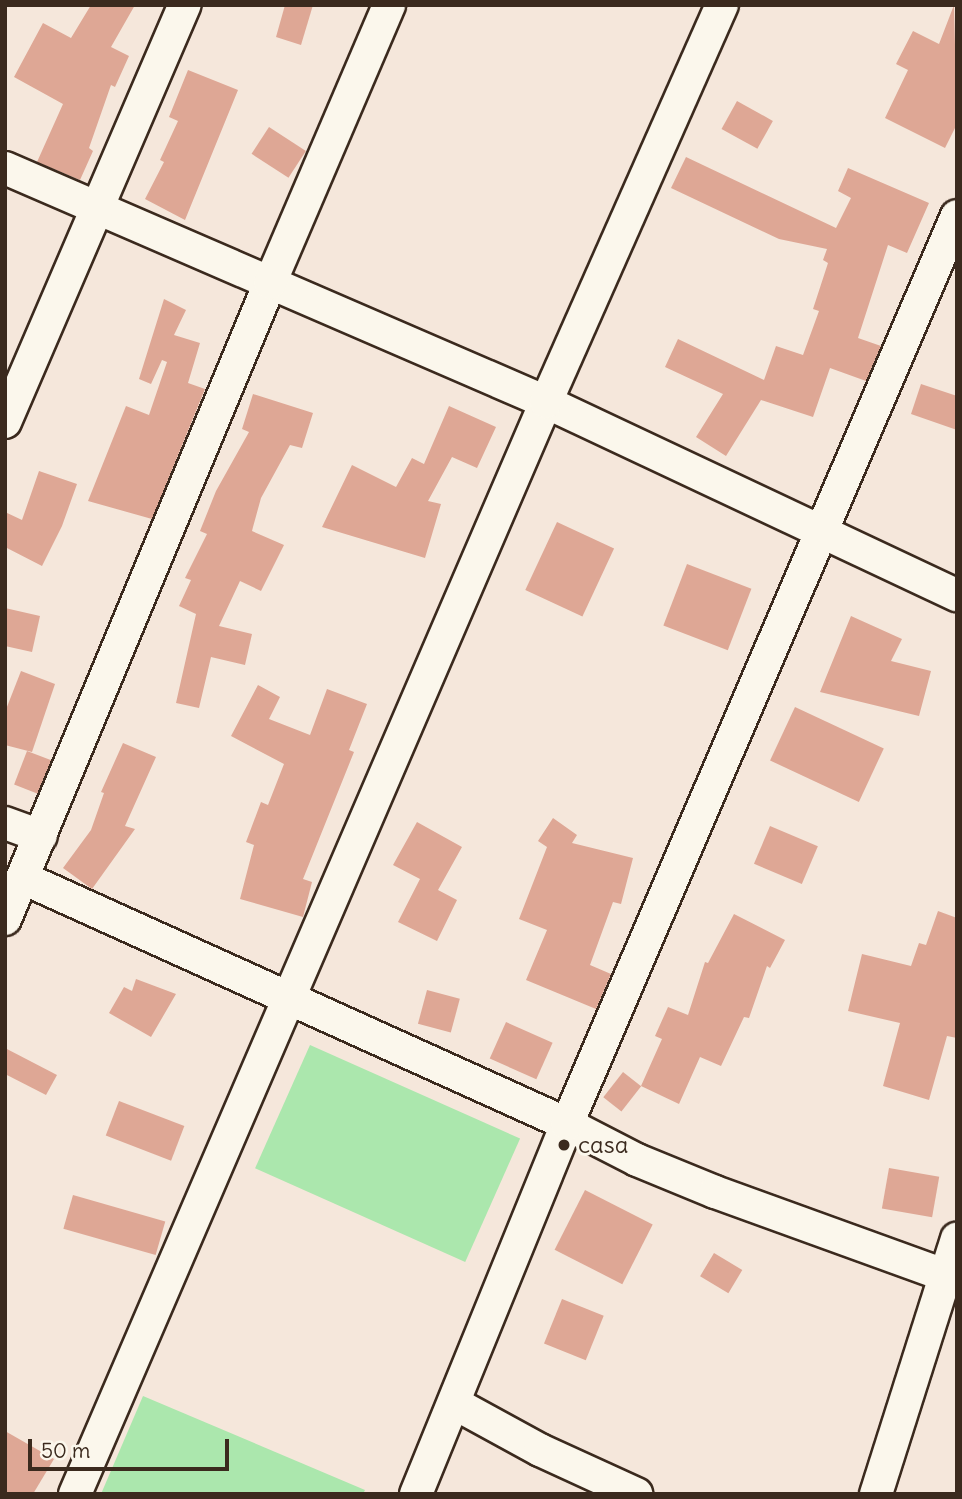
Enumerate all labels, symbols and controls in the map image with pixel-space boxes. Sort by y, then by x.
place label: casa [578,1131,628,1159]
marker: casa [556,1137,572,1153]
scale bar [32,1426,233,1470]
text: 50 m [41,1437,90,1464]

